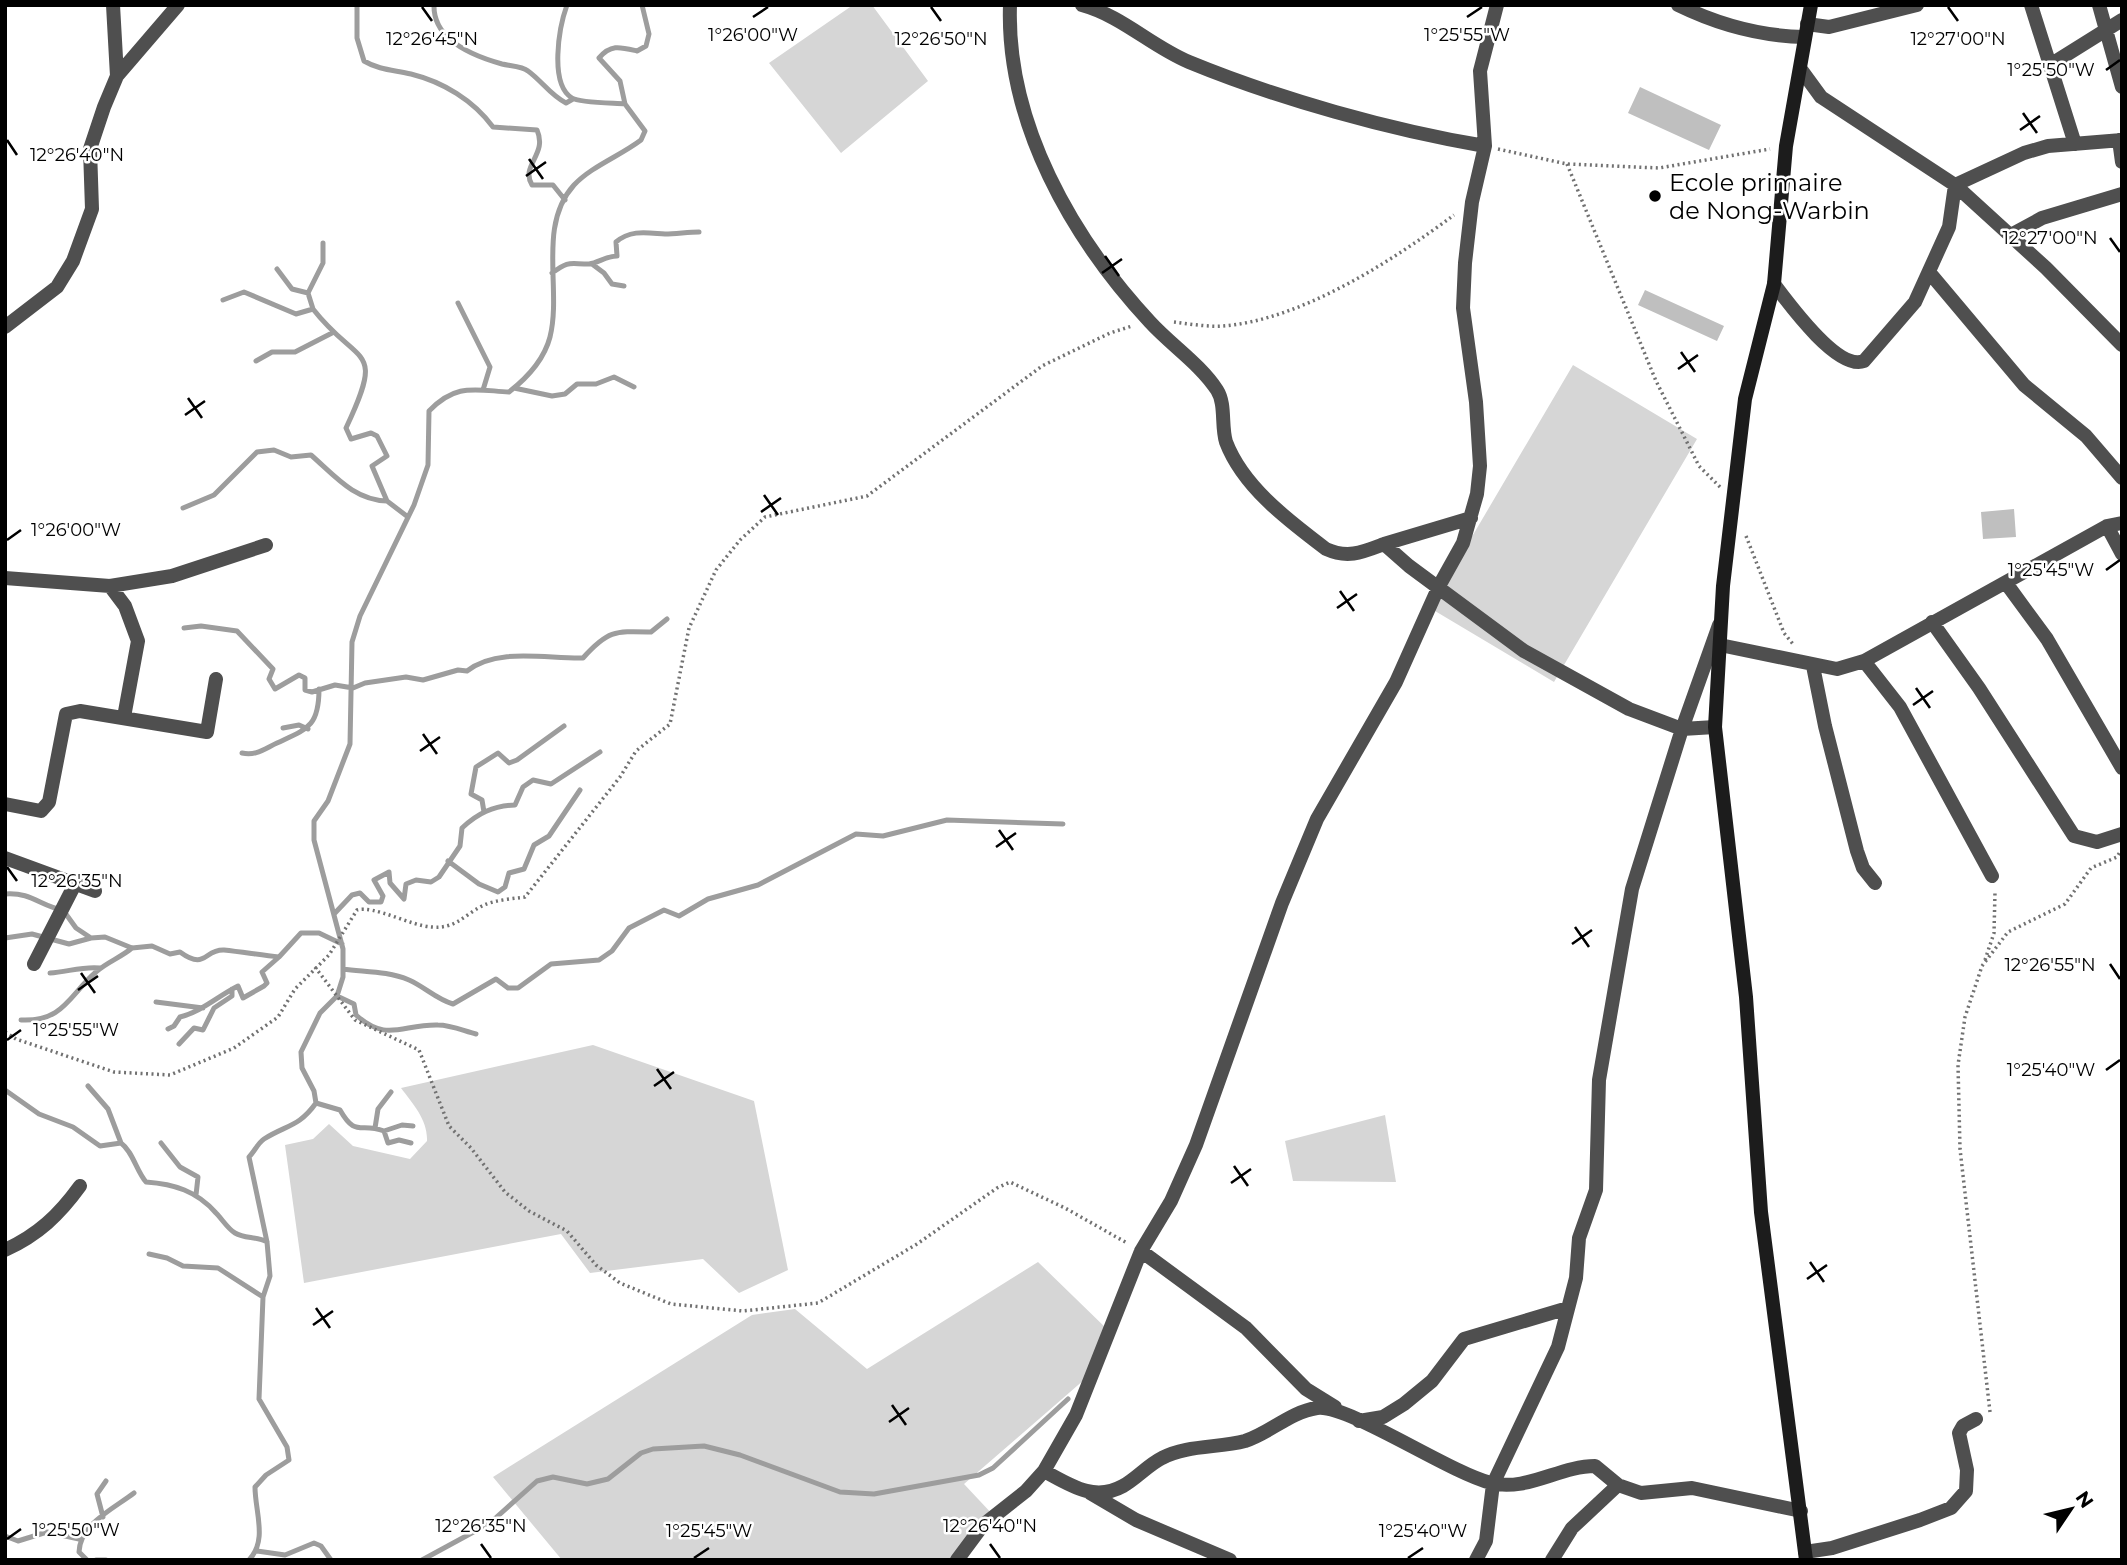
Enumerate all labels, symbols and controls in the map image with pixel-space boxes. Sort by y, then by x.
text: 1°26'00"W [708,24,798,46]
text: 1°25'55"W [1424,24,1510,46]
text: 12°26'45"N [386,28,478,50]
text: 12°26'50"N [894,28,988,50]
text: 12°27'00"N [1910,28,2006,50]
text: 1°25'50"W [2007,59,2095,81]
text: 12°26'40"N [30,144,124,166]
place label: Ecole primaire de Nong-Warbin [1669,168,1870,225]
marker: Ecole primaire de Nong-Warbin [1647,188,1663,204]
text: 12°27'00"N [2002,227,2098,249]
text: 1°26'00"W [31,519,121,541]
text: 1°25'45"W [2008,559,2094,581]
text: 12°26'35"N [31,870,123,892]
text: 12°26'55"N [2004,954,2096,976]
text: 1°25'55"W [33,1019,119,1041]
text: 1°25'40"W [2007,1059,2095,1081]
north arrow [2036,1474,2106,1544]
text: N [2071,1487,2098,1512]
text: 12°26'35"N [435,1515,527,1537]
text: 12°26'40"N [943,1515,1037,1537]
text: 1°25'50"W [32,1519,120,1541]
text: 1°25'45"W [666,1520,752,1542]
text: 1°25'40"W [1379,1520,1467,1542]

